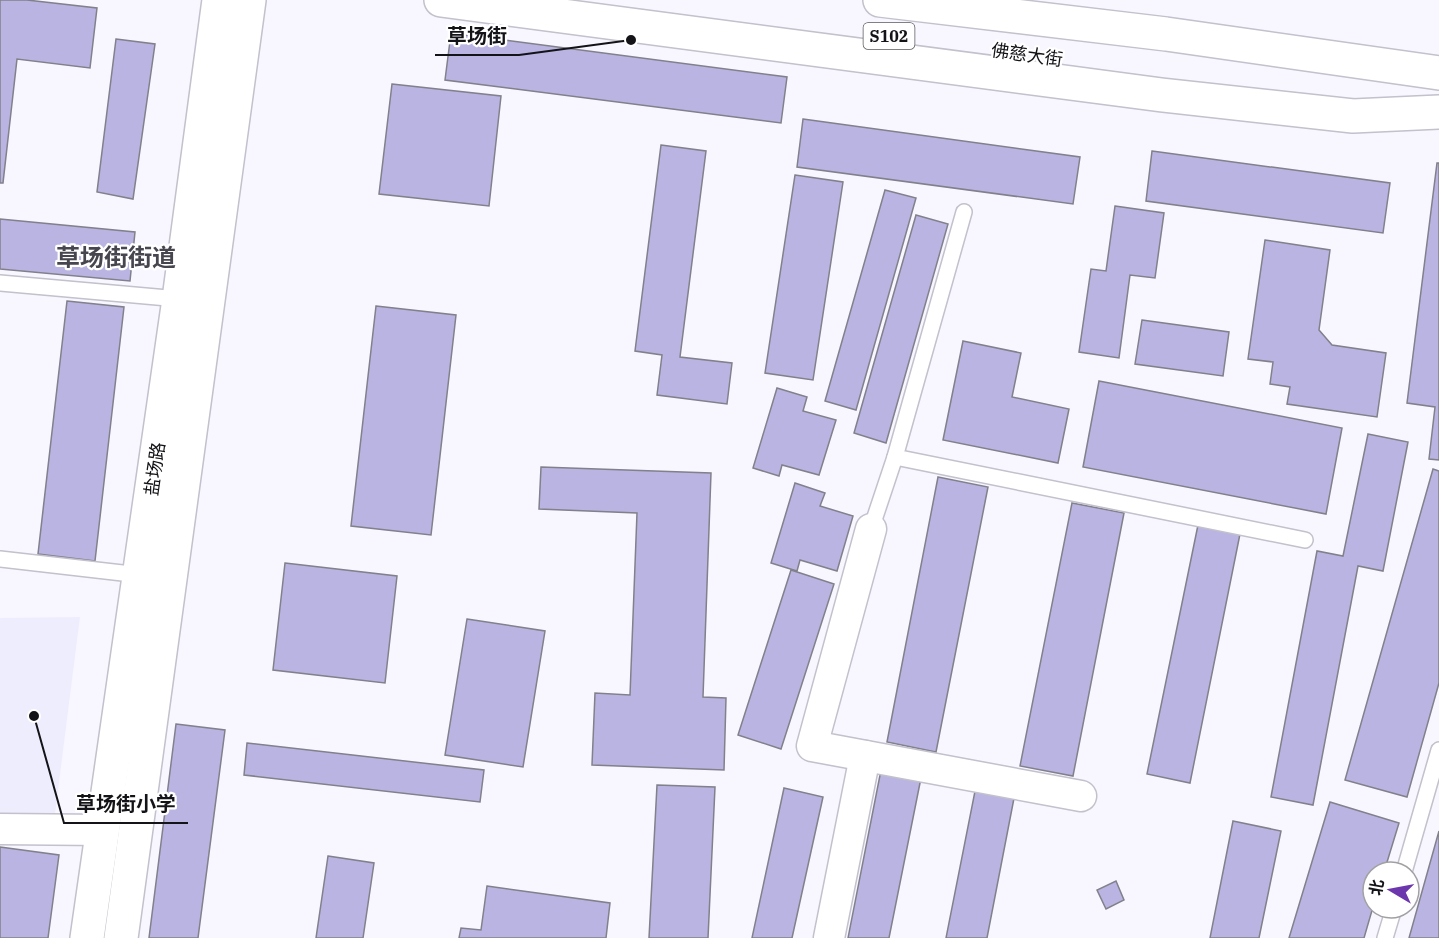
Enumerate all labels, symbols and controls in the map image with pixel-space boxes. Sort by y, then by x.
callout: 草场街 [435,17,519,55]
text: 草场街 [447,22,507,49]
road number: S102 [864,23,914,49]
street label: 佛慈大街 [990,38,1064,71]
district label: 草场街街道 [56,241,176,273]
street label: 盐场路 [139,441,170,497]
callout: 草场街小学 [64,785,188,823]
text: 草场街小学 [76,790,176,817]
north arrow [1361,860,1421,920]
text: 北 [1365,878,1387,897]

